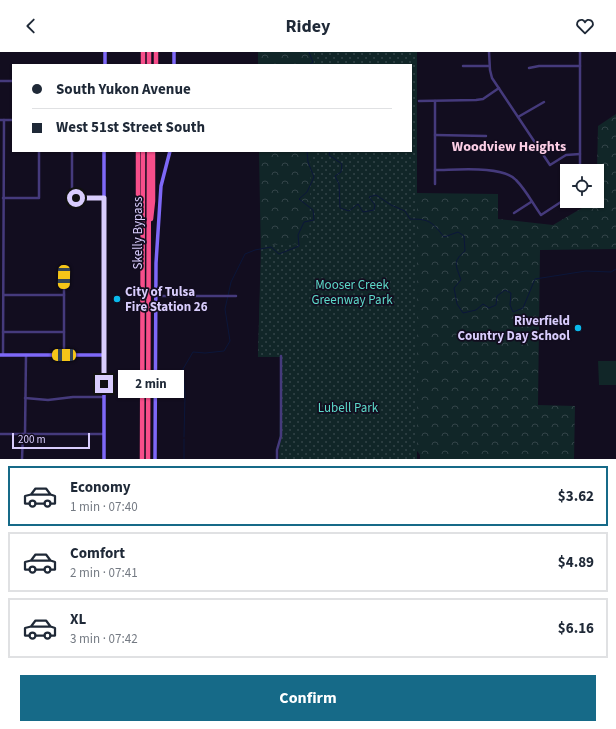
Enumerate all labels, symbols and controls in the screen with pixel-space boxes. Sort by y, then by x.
text: Ridey [286,14,330,39]
icon: back [20,15,42,37]
icon: heart [574,15,596,37]
text: South Yukon Avenue [56,79,191,100]
text: West 51st Street South [56,117,205,138]
district label: Woodview Heights [452,137,566,157]
map controls [560,164,604,208]
button: locate [560,164,604,208]
route start [67,189,85,207]
street label: Skelly Bypass [129,196,147,269]
car [58,265,70,289]
park label: Mooser Creek Greenway Park [311,276,393,309]
place label: City of Tulsa Fire Station 26 [125,283,208,316]
marker: City of Tulsa Fire Station 26 [112,294,122,304]
place label: Riverfield Country Day School [457,312,570,345]
marker: Riverfield Country Day School [573,323,583,333]
car [52,349,76,361]
callout: 2 min [118,370,184,398]
route end [95,375,113,393]
text: 2 min [135,375,167,393]
park label: Lubell Park [318,399,379,417]
scale bar [12,431,90,450]
text: 200 m [18,432,46,447]
text: Economy [70,477,131,498]
icon: car [22,478,58,514]
text: $3.62 [558,486,594,507]
text: 1 min · 07:40 [70,498,138,516]
text: Comfort [70,543,125,564]
icon: car [22,544,58,580]
text: $4.89 [558,552,594,573]
text: 2 min · 07:41 [70,564,138,582]
text: XL [70,609,86,630]
icon: car [22,610,58,646]
text: $6.16 [558,618,594,639]
text: 3 min · 07:42 [70,630,138,648]
button: Confirm [20,675,596,721]

